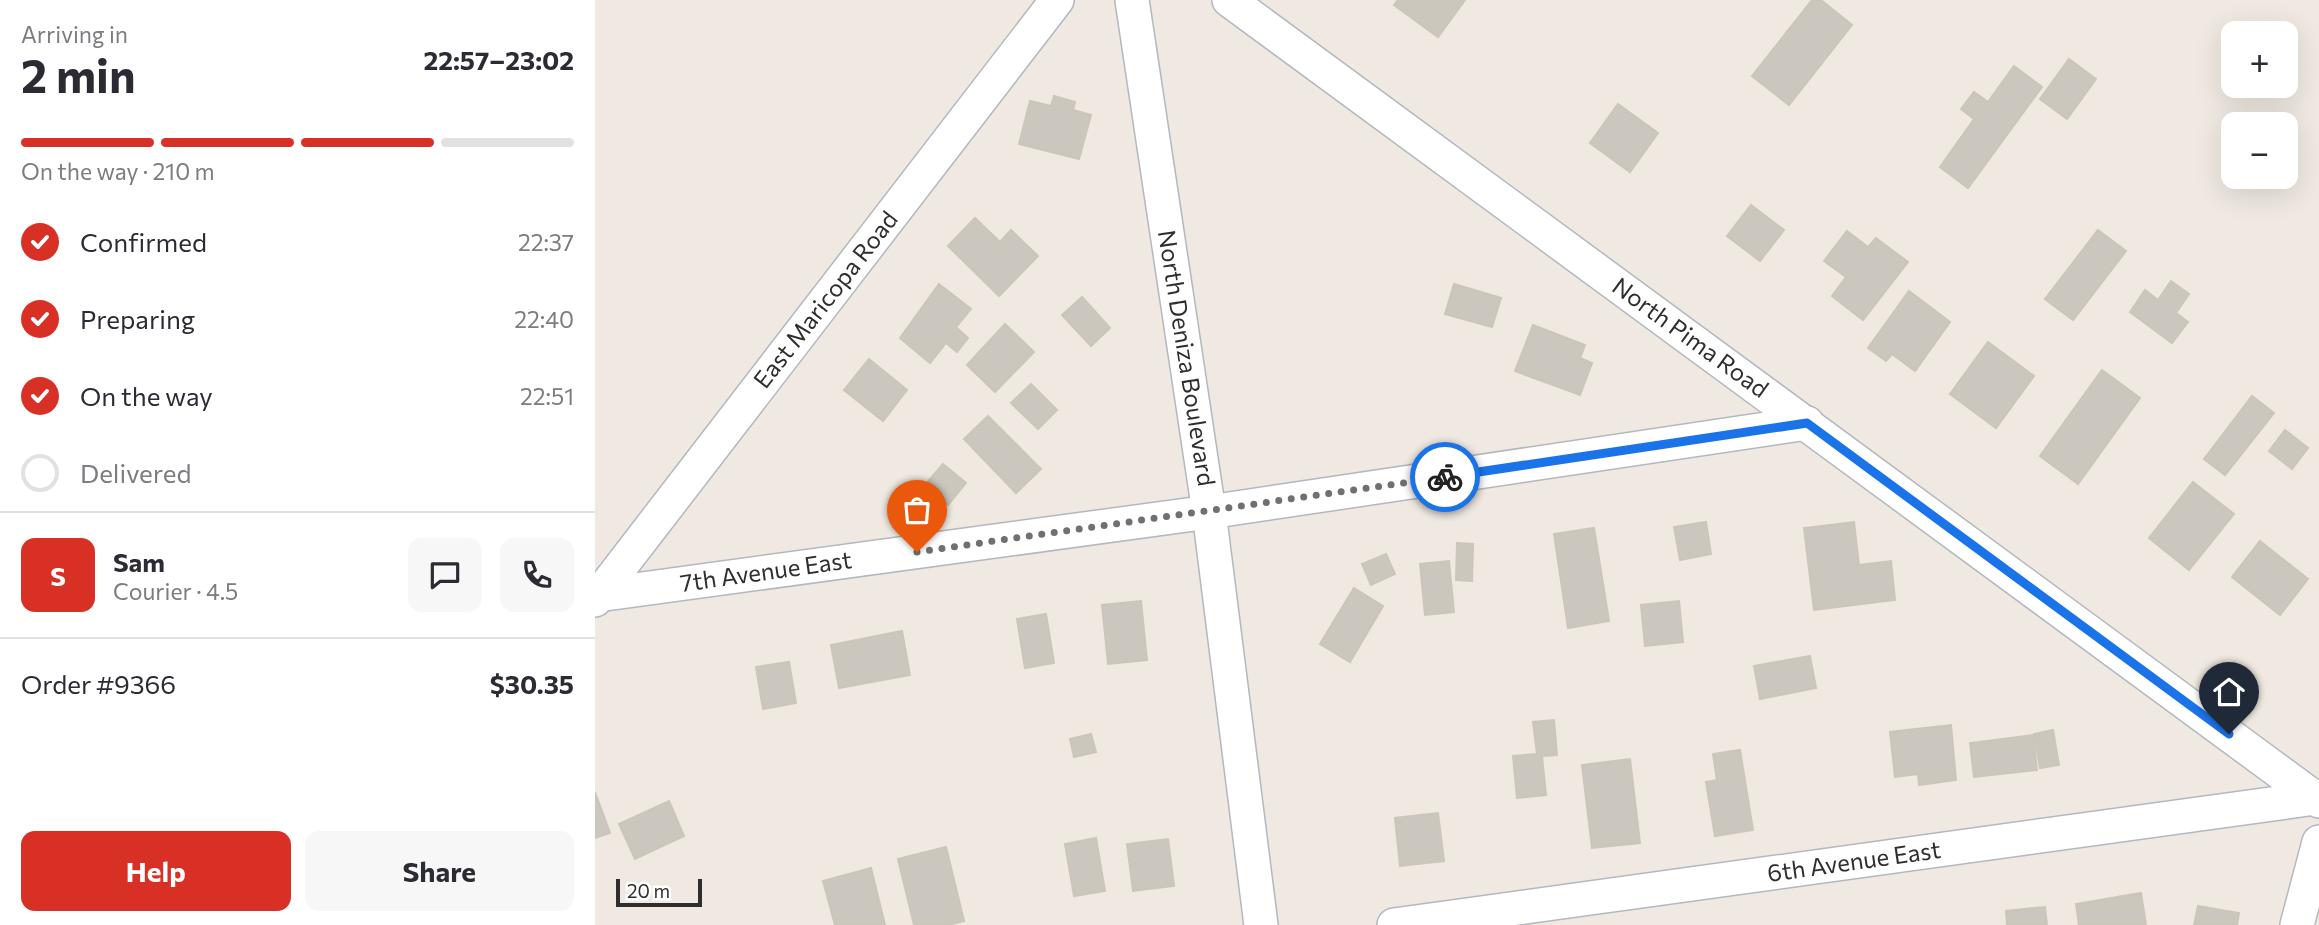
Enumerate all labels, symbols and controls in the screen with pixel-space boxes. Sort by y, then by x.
text: Arriving in [21,20,128,48]
map controls [2221,21,2298,189]
button: + [2221,21,2298,98]
text: 22:57–23:02 [423,44,574,75]
text: 2 min [21,46,136,102]
button: − [2221,112,2298,189]
text: On the way · 210 m [21,157,215,185]
street label: East Maricopa Road [747,205,903,393]
icon: check [21,223,59,261]
text: Confirmed [80,226,207,257]
text: 22:37 [518,228,574,256]
street label: North Deniza Boulevard [1153,228,1222,488]
street label: North Pima Road [1607,271,1774,403]
icon: check [21,300,59,338]
text: Preparing [80,303,195,334]
text: 22:40 [514,305,574,333]
icon: check [21,377,59,415]
text: On the way [80,380,213,411]
text: 22:51 [520,382,574,410]
courier [1410,442,1480,512]
text: Delivered [80,457,191,488]
icon: bike [1426,458,1464,496]
pin [887,480,947,552]
icon: bag [898,491,936,529]
button: chat [408,538,482,612]
button: phone [500,538,574,612]
street label: 7th Avenue East [678,544,854,597]
text: Sam [113,546,165,577]
text: S [50,560,66,591]
text: Courier · 4.5 [113,577,238,605]
pin [2199,662,2259,734]
text: Order #9366 [21,668,176,699]
text: $30.35 [490,668,574,699]
icon: home [2210,673,2248,711]
button: Help [21,831,291,911]
button: Share [305,831,574,911]
street label: 6th Avenue East [1765,834,1943,887]
scale bar [616,876,702,908]
text: 20 m [627,879,670,902]

